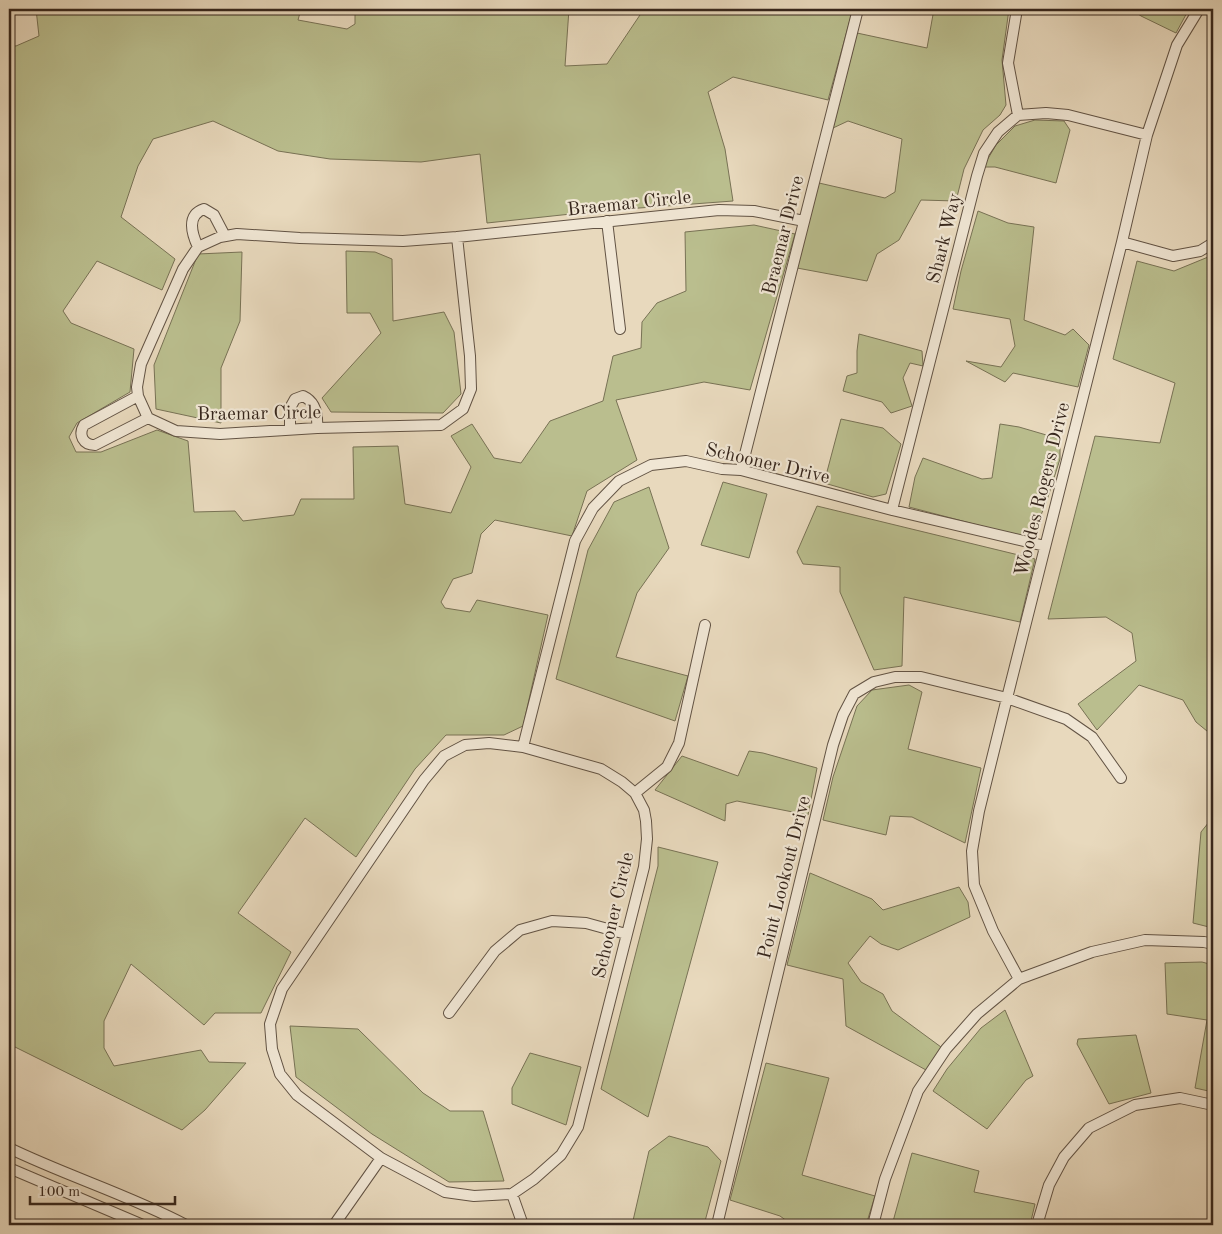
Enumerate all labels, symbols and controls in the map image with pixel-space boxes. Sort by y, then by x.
street label: Braemar Drive [760,174,808,297]
street label: Braemar Circle [566,189,692,220]
street label: Shark Way [925,191,966,286]
street label: Woodes Rogers Drive [1013,401,1074,579]
street label: Braemar Circle [197,404,321,425]
street label: Schooner Drive [703,441,831,488]
street label: Point Lookout Drive [756,794,815,961]
street label: Schooner Circle [591,850,638,981]
scale bar [30,1174,175,1206]
text: 100 m [38,1185,80,1200]

